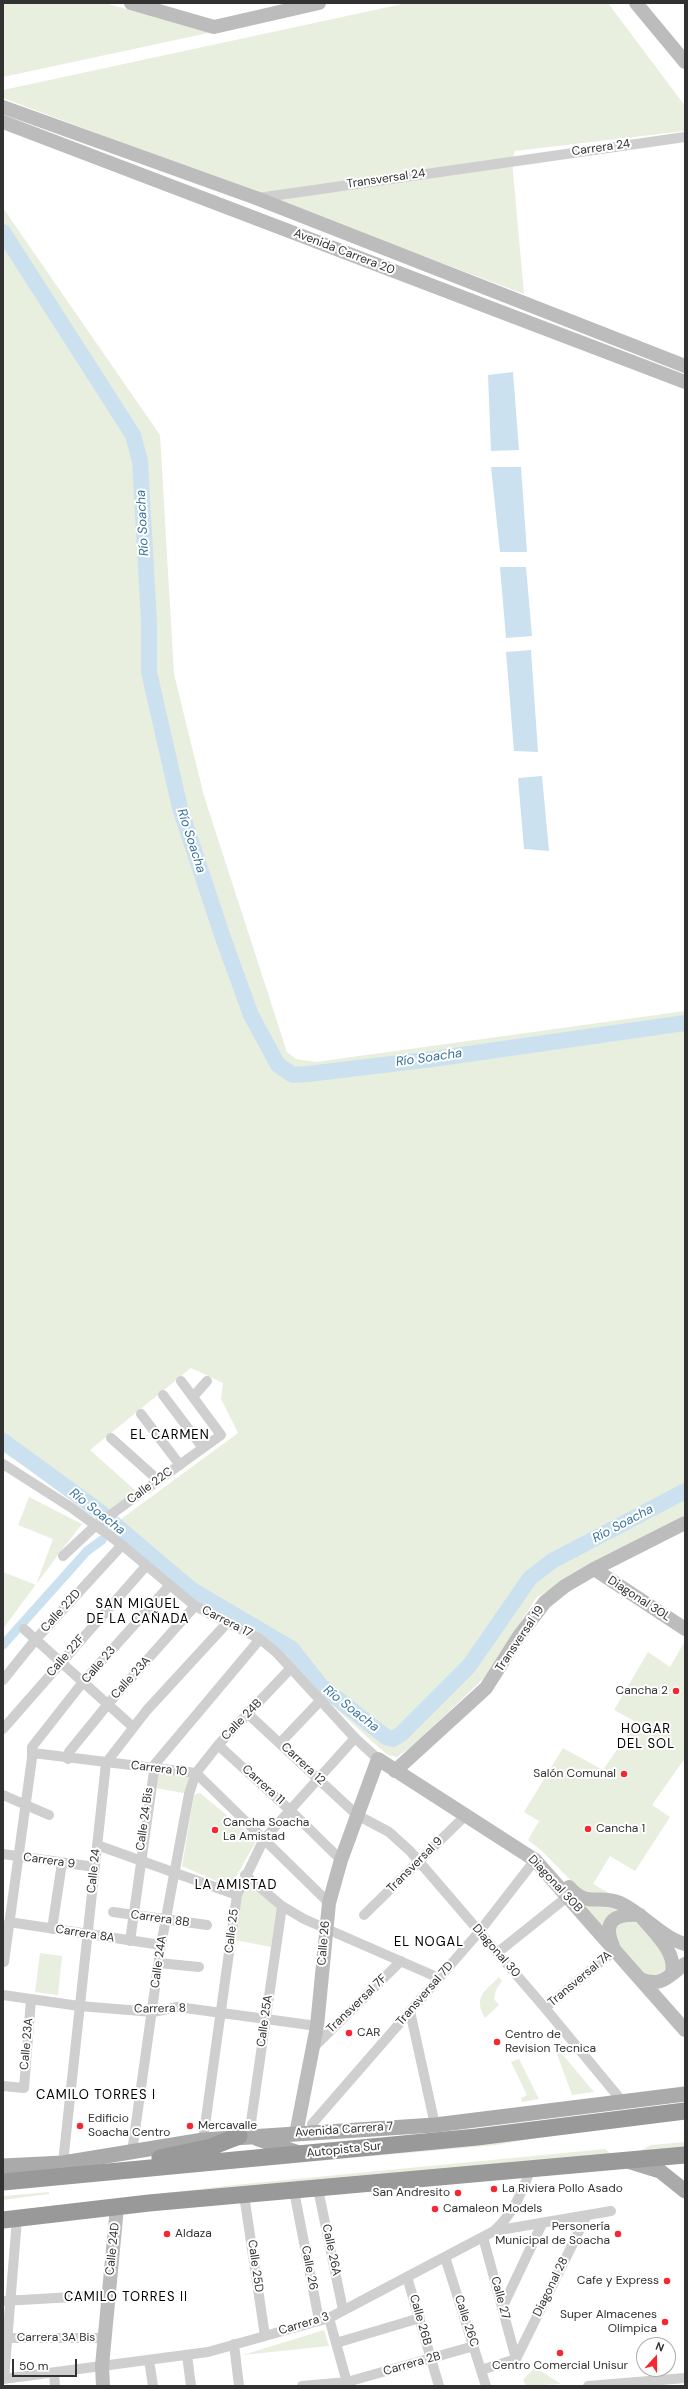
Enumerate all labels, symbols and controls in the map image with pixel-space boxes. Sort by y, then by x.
street label: Carrera 24 [571,137,631,159]
street label: Transversal 24 [346,166,426,192]
street label: Avenida Carrera 20 [291,226,397,278]
water label: Río Soacha [133,489,153,557]
water label: Río Soacha [173,807,209,875]
water label: Río Soacha [395,1046,463,1070]
district label: EL CARMEN [130,1428,210,1444]
street label: Calle 22C [124,1465,176,1507]
water label: Río Soacha [66,1485,128,1539]
water label: Río Soacha [590,1501,656,1547]
street label: Diagonal 30L [605,1573,673,1625]
street label: Calle 22D [38,1587,84,1635]
district label: SAN MIGUEL DE LA CAÑADA [87,1597,189,1628]
street label: Carrera 17 [199,1603,255,1641]
street label: Transversal 19 [493,1603,547,1675]
street label: Calle 22F [44,1632,88,1680]
street label: Calle 23 [79,1643,119,1687]
street label: Calle 23A [108,1654,154,1702]
water label: Río Soacha [320,1682,382,1736]
place label: Cancha 2 [616,1684,668,1698]
marker: Cancha 2 [671,1686,681,1696]
street label: Calle 24B [219,1696,265,1744]
district label: HOGAR DEL SOL [617,1722,675,1753]
street label: Carrera 12 [278,1740,328,1788]
street label: Carrera 10 [130,1758,188,1780]
street label: Carrera 11 [239,1762,287,1808]
place label: Salón Comunal [533,1767,616,1781]
marker: Salón Comunal [619,1769,629,1779]
street label: Calle 24 Bis [133,1786,157,1852]
place label: Cancha Soacha La Amistad [223,1816,309,1844]
place label: Cancha 1 [596,1822,645,1836]
marker: Cancha 1 [583,1824,593,1834]
marker: Cancha Soacha La Amistad [210,1825,220,1835]
street label: Transversal 9 [384,1834,446,1896]
street label: Calle 24 [85,1848,103,1894]
street label: Carrera 9 [22,1850,76,1872]
street label: Diagonal 30B [525,1852,585,1916]
district label: LA AMISTAD [195,1878,277,1894]
street label: Carrera 8B [130,1908,190,1930]
street label: Calle 25 [222,1908,242,1954]
street label: Calle 26 [315,1920,333,1966]
street label: Diagonal 30 [469,1921,523,1981]
street label: Carrera 8A [54,1922,116,1946]
street label: Calle 24A [148,1935,170,1989]
district label: EL NOGAL [394,1935,464,1951]
street label: Transversal 7A [545,1948,615,2010]
street label: Transversal 7D [393,1959,457,2029]
street label: Transversal 7F [324,1972,390,2036]
street label: Calle 25A [254,1994,276,2048]
street label: Carrera 8 [134,2001,186,2017]
street label: Calle 23A [18,2017,36,2071]
place label: CAR [357,2026,380,2040]
marker: CAR [344,2028,354,2038]
place label: Centro de Revision Tecnica [505,2028,596,2056]
marker: Centro de Revision Tecnica [492,2037,502,2047]
district label: CAMILO TORRES I [36,2088,156,2104]
place label: Edificio Soacha Centro [88,2112,170,2140]
place label: Mercavalle [198,2119,257,2133]
street label: Avenida Carrera 7 [294,2119,394,2141]
marker: Edificio Soacha Centro [75,2121,85,2131]
marker: Mercavalle [185,2121,195,2131]
street label: Autopista Sur [306,2139,382,2161]
place label: La Riviera Pollo Asado [502,2182,623,2196]
marker: La Riviera Pollo Asado [489,2184,499,2194]
place label: San Andresito [372,2186,450,2200]
marker: San Andresito [453,2188,463,2198]
place label: Camaleon Models [443,2202,542,2216]
marker: Camaleon Models [430,2204,440,2214]
place label: Personería Municipal de Soacha [495,2220,610,2248]
street label: Calle 24D [103,2222,123,2276]
street label: Calle 26A [319,2223,343,2277]
place label: Aldaza [175,2227,212,2241]
marker: Aldaza [162,2229,172,2239]
marker: Personería Municipal de Soacha [613,2229,623,2239]
street label: Calle 25D [244,2239,266,2293]
street label: Calle 26 [298,2245,320,2291]
street label: Diagonal 28 [530,2255,572,2319]
place label: Cafe y Express [577,2274,659,2288]
street label: Calle 27 [487,2275,513,2321]
marker: Cafe y Express [662,2276,672,2286]
district label: CAMILO TORRES II [64,2290,188,2306]
street label: Calle 26B [406,2293,434,2347]
street label: Calle 26C [451,2293,481,2349]
place label: Super Almacenes Olimpica [560,2308,657,2336]
street label: Carrera 3 [277,2310,331,2338]
marker: Super Almacenes Olimpica [660,2317,670,2327]
street label: Carrera 3A Bis [17,2331,95,2345]
north arrow [636,2337,676,2377]
text: N [654,2339,666,2355]
marker: Centro Comercial Unisur [555,2348,565,2358]
street label: Carrera 2B [382,2349,442,2379]
scale bar [14,2351,79,2377]
text: 50 m [19,2358,48,2374]
place label: Centro Comercial Unisur [492,2359,628,2373]

